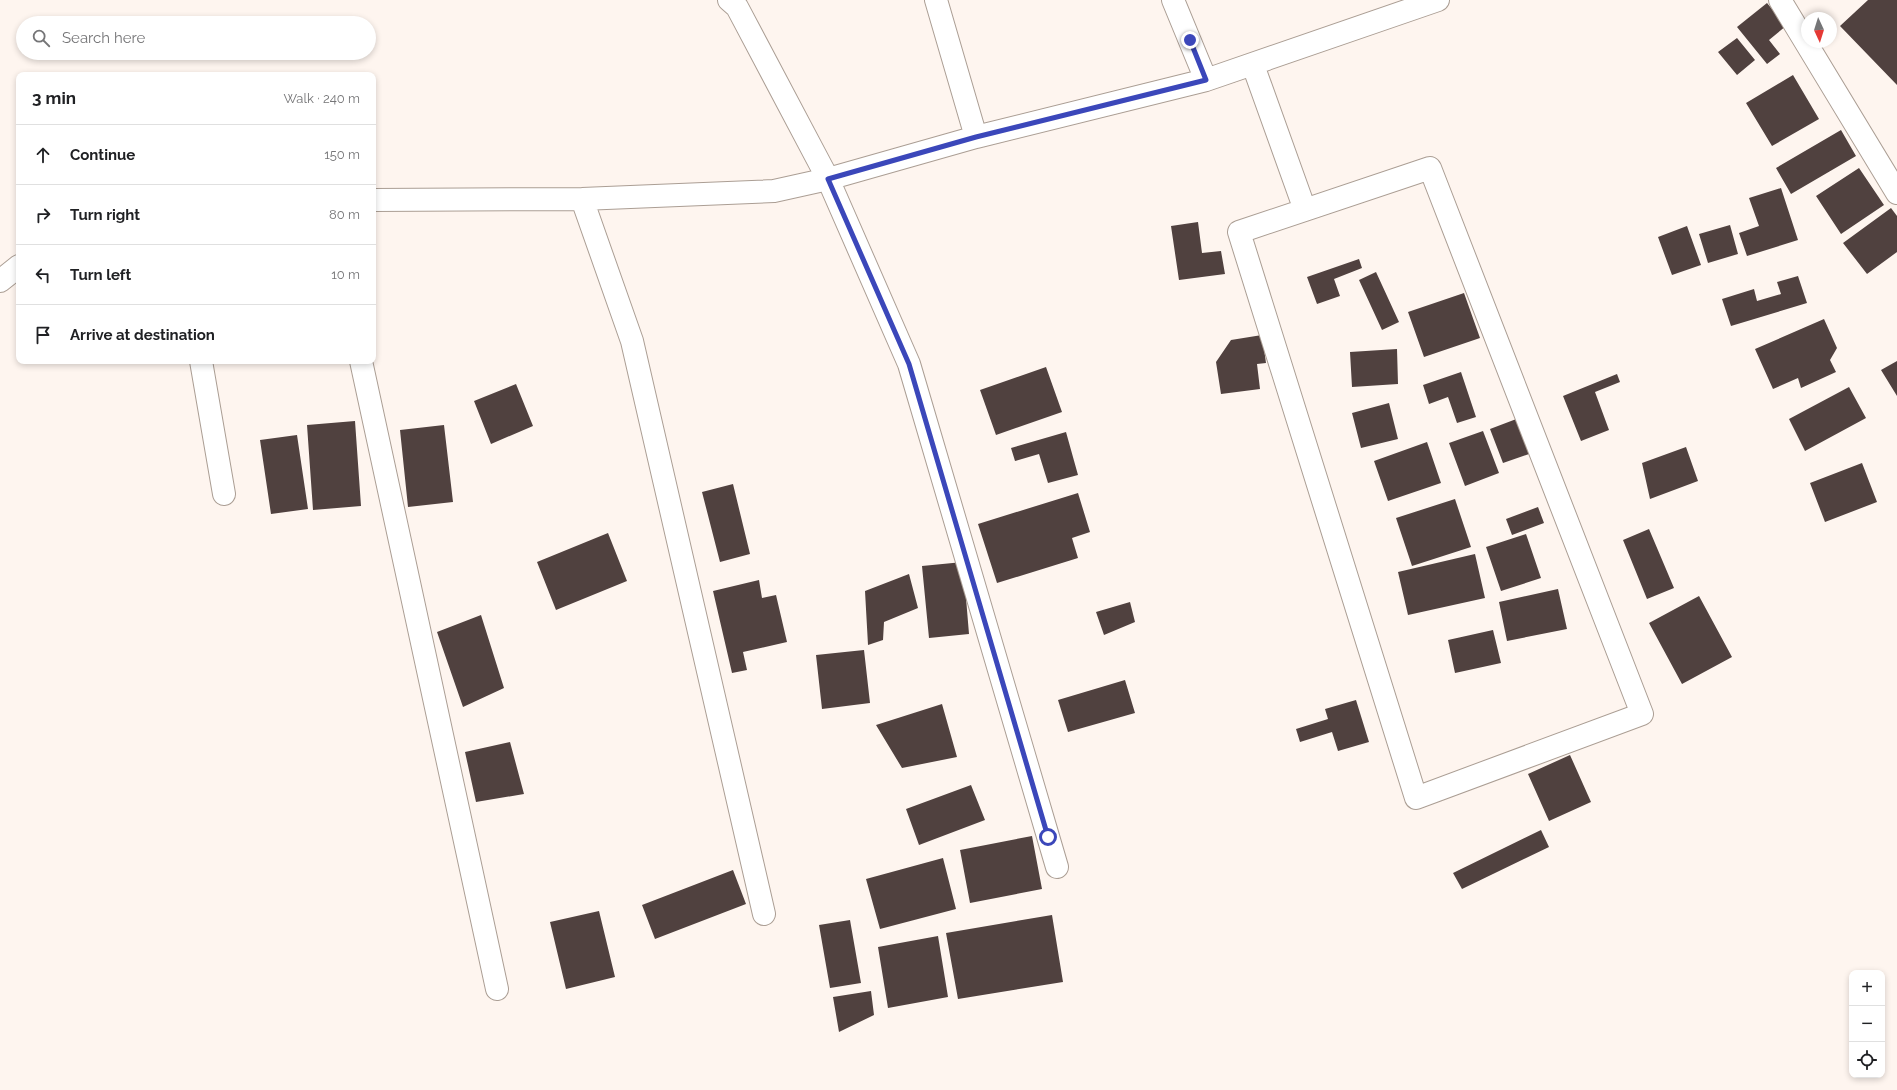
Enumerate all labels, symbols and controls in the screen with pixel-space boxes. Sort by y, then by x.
north arrow [1801,12,1837,48]
search box [16,16,376,60]
icon: search [30,27,52,49]
text: Search here [62,29,145,47]
route end [1181,31,1199,49]
text: 3 min [32,88,76,108]
text: Walk · 240 m [283,91,360,106]
icon: ahead [32,144,54,166]
text: Continue [70,146,135,164]
text: 150 m [324,147,360,162]
icon: right [32,204,54,226]
text: Turn right [70,206,140,224]
text: 80 m [329,207,360,222]
icon: left [32,264,54,286]
text: Turn left [70,266,131,284]
text: 10 m [331,267,360,282]
icon: arrive [32,324,54,346]
text: Arrive at destination [70,326,215,344]
route start [1039,828,1057,846]
map controls [1849,970,1885,1078]
button: + [1849,970,1885,1006]
button: − [1849,1006,1885,1042]
button: locate [1849,1042,1885,1078]

